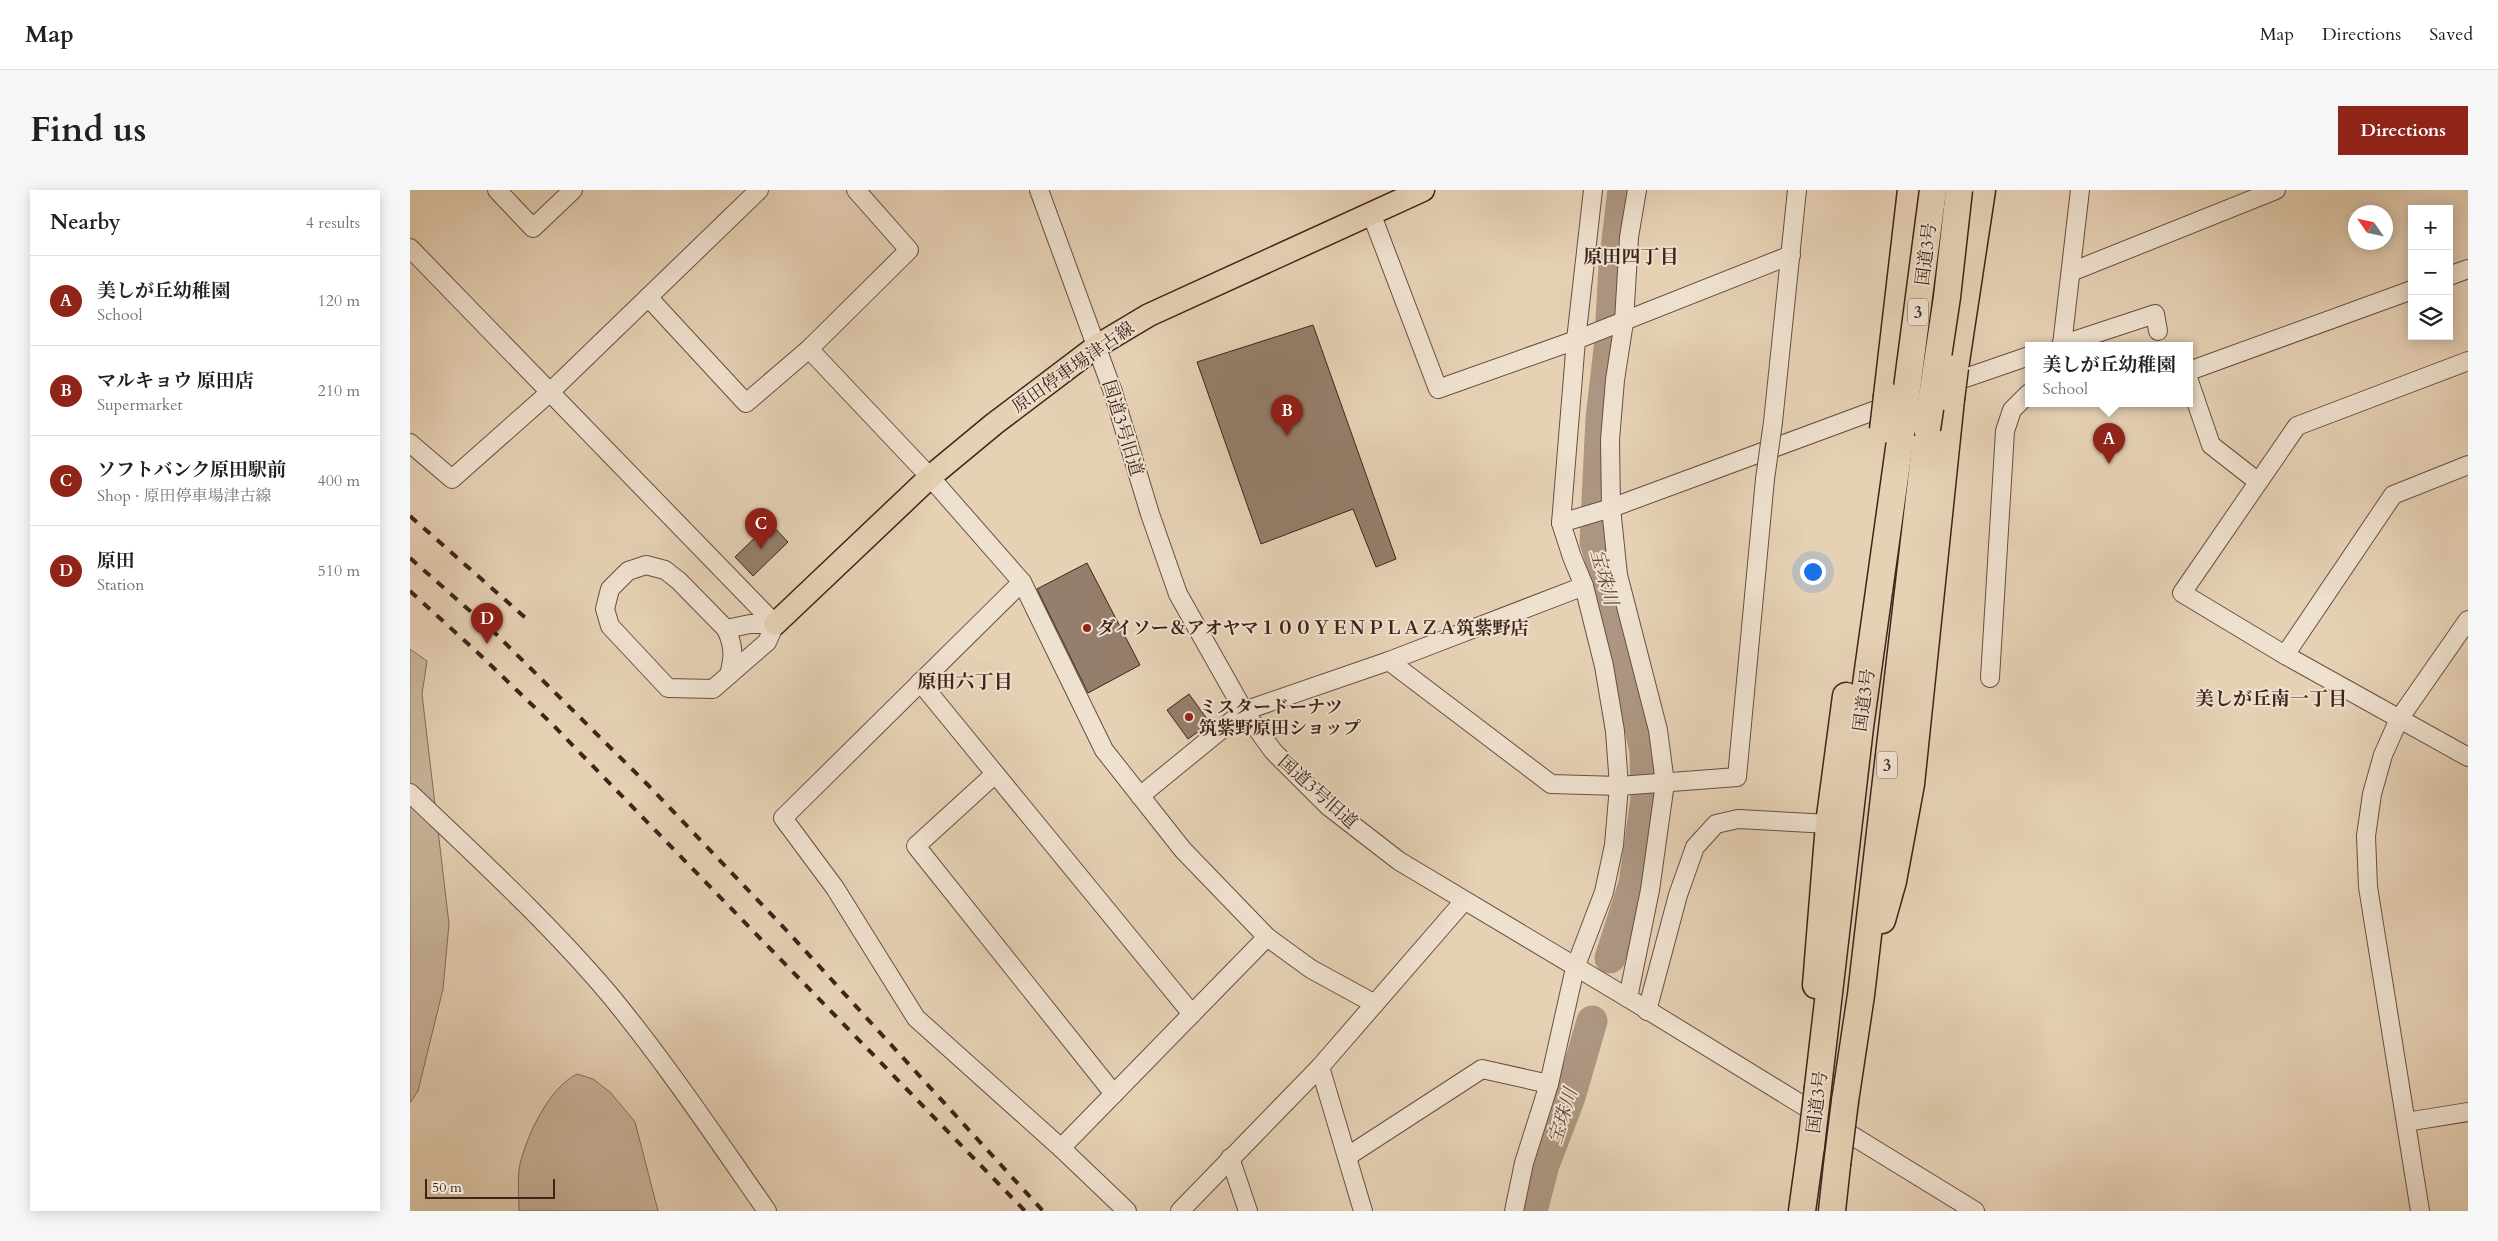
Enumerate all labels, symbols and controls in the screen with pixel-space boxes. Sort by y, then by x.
text: Map [25,18,74,51]
text: Map [2260,22,2294,47]
text: Directions [2322,22,2401,47]
text: Saved [2429,22,2473,47]
text: Find us [30,106,146,154]
button: Directions [2338,106,2468,155]
north arrow [2348,205,2393,250]
map controls [2408,205,2453,340]
button: + [2408,205,2453,250]
text: Nearby [50,208,121,237]
text: 4 results [306,212,360,234]
street label: 国道3号 [1910,221,1943,287]
district label: 原田四丁目 [1583,244,1679,270]
button: − [2408,250,2453,295]
text: 美しが丘幼稚園 [97,278,230,304]
text: A [60,290,72,312]
text: 120 m [318,290,360,312]
button: layers [2408,295,2453,340]
road number: 3 [1908,298,1928,326]
text: School [97,304,142,326]
street label: 原田停車場津古線 [1007,316,1139,419]
popup [2025,342,2193,407]
text: 美しが丘幼稚園 [2042,352,2176,378]
text: マルキョウ 原田店 [97,368,254,394]
street label: 国道3号旧道 [1096,377,1149,479]
text: School [2042,378,2088,400]
text: B [60,380,72,402]
text: 210 m [318,380,360,402]
text: Supermarket [97,394,183,416]
pin: B [1271,395,1303,436]
pin: A [2093,423,2125,464]
text: ソフトバンク原田駅前 [97,457,286,483]
text: C [60,470,72,492]
text: 400 m [318,470,360,492]
text: Shop · 原田停車場津古線 [97,485,272,507]
pin: C [745,508,777,549]
water label: 宝珠川 [1584,546,1624,610]
text: 原田 [97,548,135,574]
your location [1800,559,1826,585]
text: D [59,560,73,582]
text: 510 m [318,560,360,582]
text: Station [97,574,144,596]
pin: D [471,603,503,644]
place label: ダイソー＆アオヤマ１００ＹＥＮＰＬＡＺＡ筑紫野店 [1097,616,1528,641]
marker: ダイソー＆アオヤマ１００ＹＥＮＰＬＡＺＡ筑紫野店 [1081,622,1093,634]
street label: 国道3号 [1848,667,1881,733]
district label: 原田六丁目 [917,669,1013,695]
district label: 美しが丘南一丁目 [2195,686,2347,712]
place label: ミスタードーナツ 筑紫野原田ショップ [1199,695,1361,741]
marker: ミスタードーナツ 筑紫野原田ショップ [1183,711,1195,723]
street label: 国道3号旧道 [1272,750,1363,835]
road number: 3 [1877,752,1897,778]
street label: 国道3号 [1801,1069,1834,1135]
water label: 宝珠川 [1542,1083,1584,1147]
scale bar [425,1176,555,1199]
text: 50 m [432,1178,462,1197]

